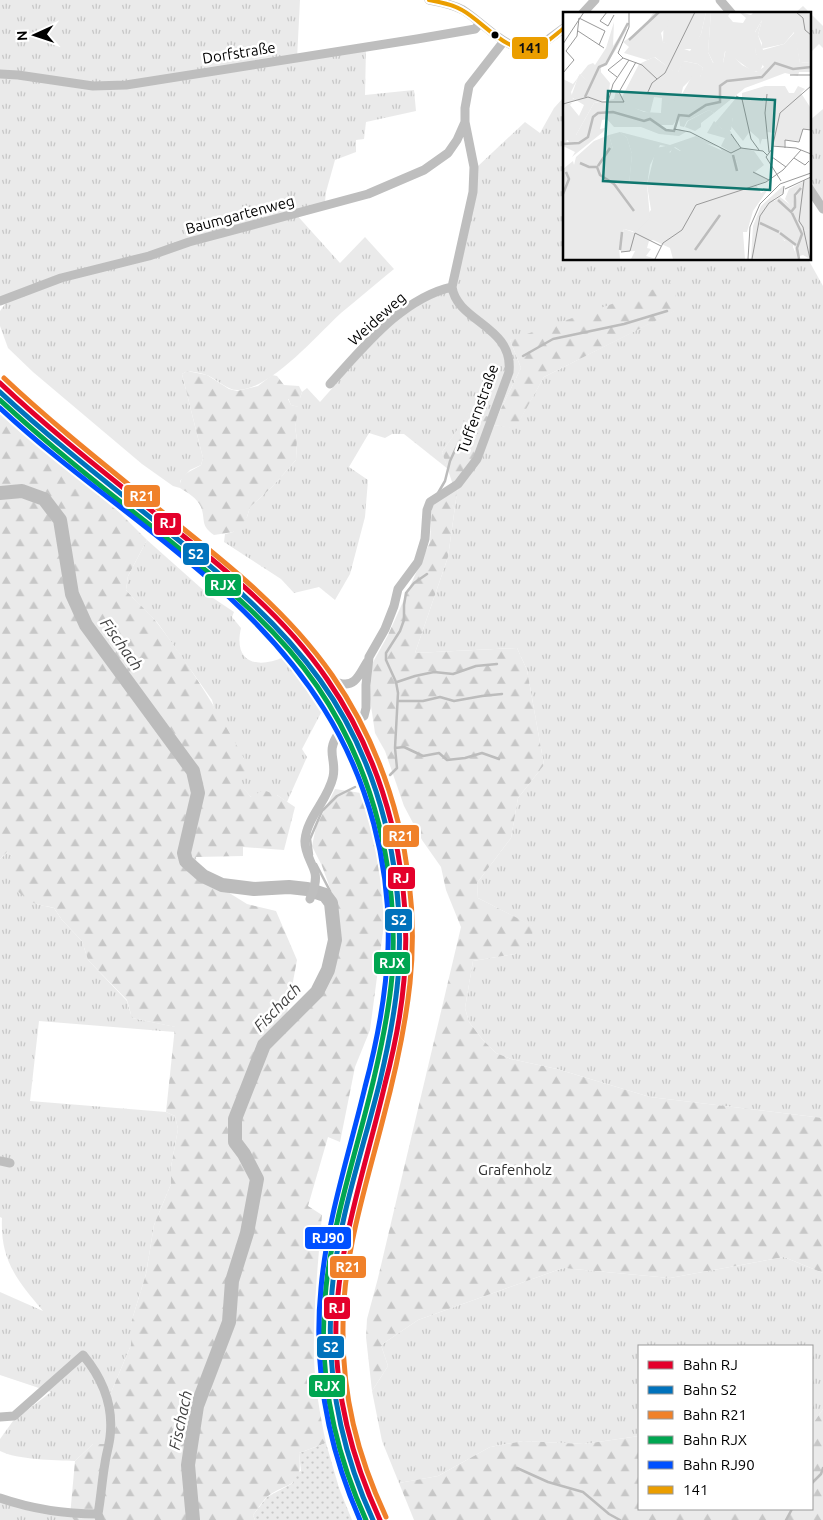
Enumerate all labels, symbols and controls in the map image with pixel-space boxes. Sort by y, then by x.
north arrow [10,10,60,60]
inset map [563,12,810,260]
text: N [14,30,30,41]
unlabelled marker [490,30,500,40]
line badge: 141 [511,36,549,60]
street label: Dorfstraße [201,38,277,67]
text: 141 [518,40,542,56]
street label: Baumgartenweg [184,192,296,237]
street label: Weideweg [345,289,409,349]
street label: Tuffernstraße [454,362,502,456]
line badge: R21 [123,484,161,508]
text: R21 [130,488,154,504]
line badge: RJ [153,512,182,536]
text: RJ [160,515,176,531]
line badge: S2 [182,542,210,566]
text: S2 [188,546,204,562]
line badge: RJX [204,573,242,597]
text: RJX [210,577,237,593]
water label: Fischach [97,614,147,674]
line badge: R21 [382,824,420,848]
text: R21 [389,828,413,844]
line badge: RJ [387,866,416,890]
text: RJ [393,870,409,886]
line badge: S2 [384,908,413,932]
text: S2 [391,912,407,928]
line badge: RJX [373,951,411,975]
text: RJX [379,955,406,971]
water label: Fischach [250,979,304,1035]
park label: Grafenholz [478,1161,552,1178]
line badge: RJ90 [304,1226,352,1250]
text: RJ90 [312,1230,344,1246]
line badge: R21 [329,1255,367,1279]
text: R21 [336,1259,360,1275]
line badge: RJ [323,1296,351,1320]
text: RJ [329,1300,345,1316]
line badge: S2 [316,1335,345,1359]
text: S2 [323,1339,339,1355]
legend [638,1345,813,1510]
text: Bahn RJ [683,1356,738,1373]
line badge: RJX [308,1374,346,1398]
text: RJX [314,1378,341,1394]
text: Bahn S2 [683,1381,737,1398]
water label: Fischach [165,1389,195,1451]
text: Bahn R21 [683,1406,747,1423]
text: Bahn RJX [683,1431,747,1448]
text: Bahn RJ90 [683,1456,755,1473]
text: 141 [683,1481,708,1498]

